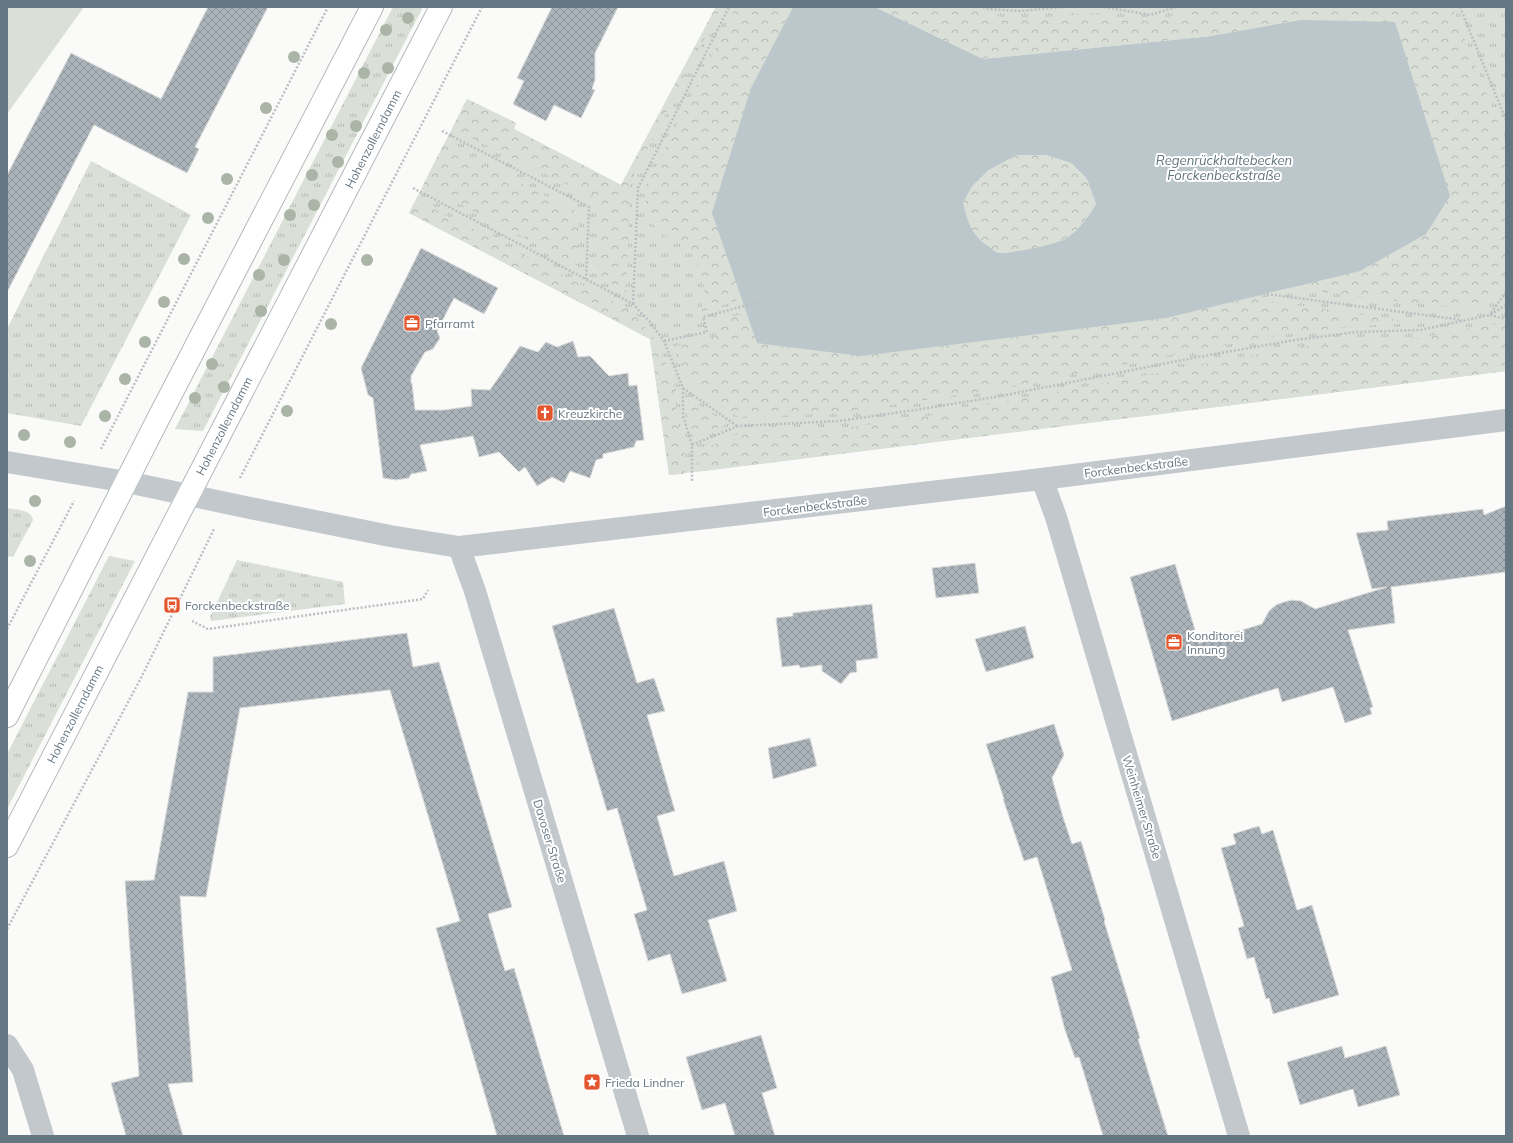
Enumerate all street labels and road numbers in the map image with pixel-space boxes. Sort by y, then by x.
street label: Hohenzollerndamm [342,87,404,191]
street label: Hohenzollerndamm [193,374,255,478]
street label: Forckenbeckstraße [1083,453,1189,481]
street label: Forckenbeckstraße [762,492,868,520]
street label: Hohenzollerndamm [44,662,106,766]
street label: Weinheimer Straße [1119,753,1165,861]
street label: Davoser Straße [530,797,570,885]

